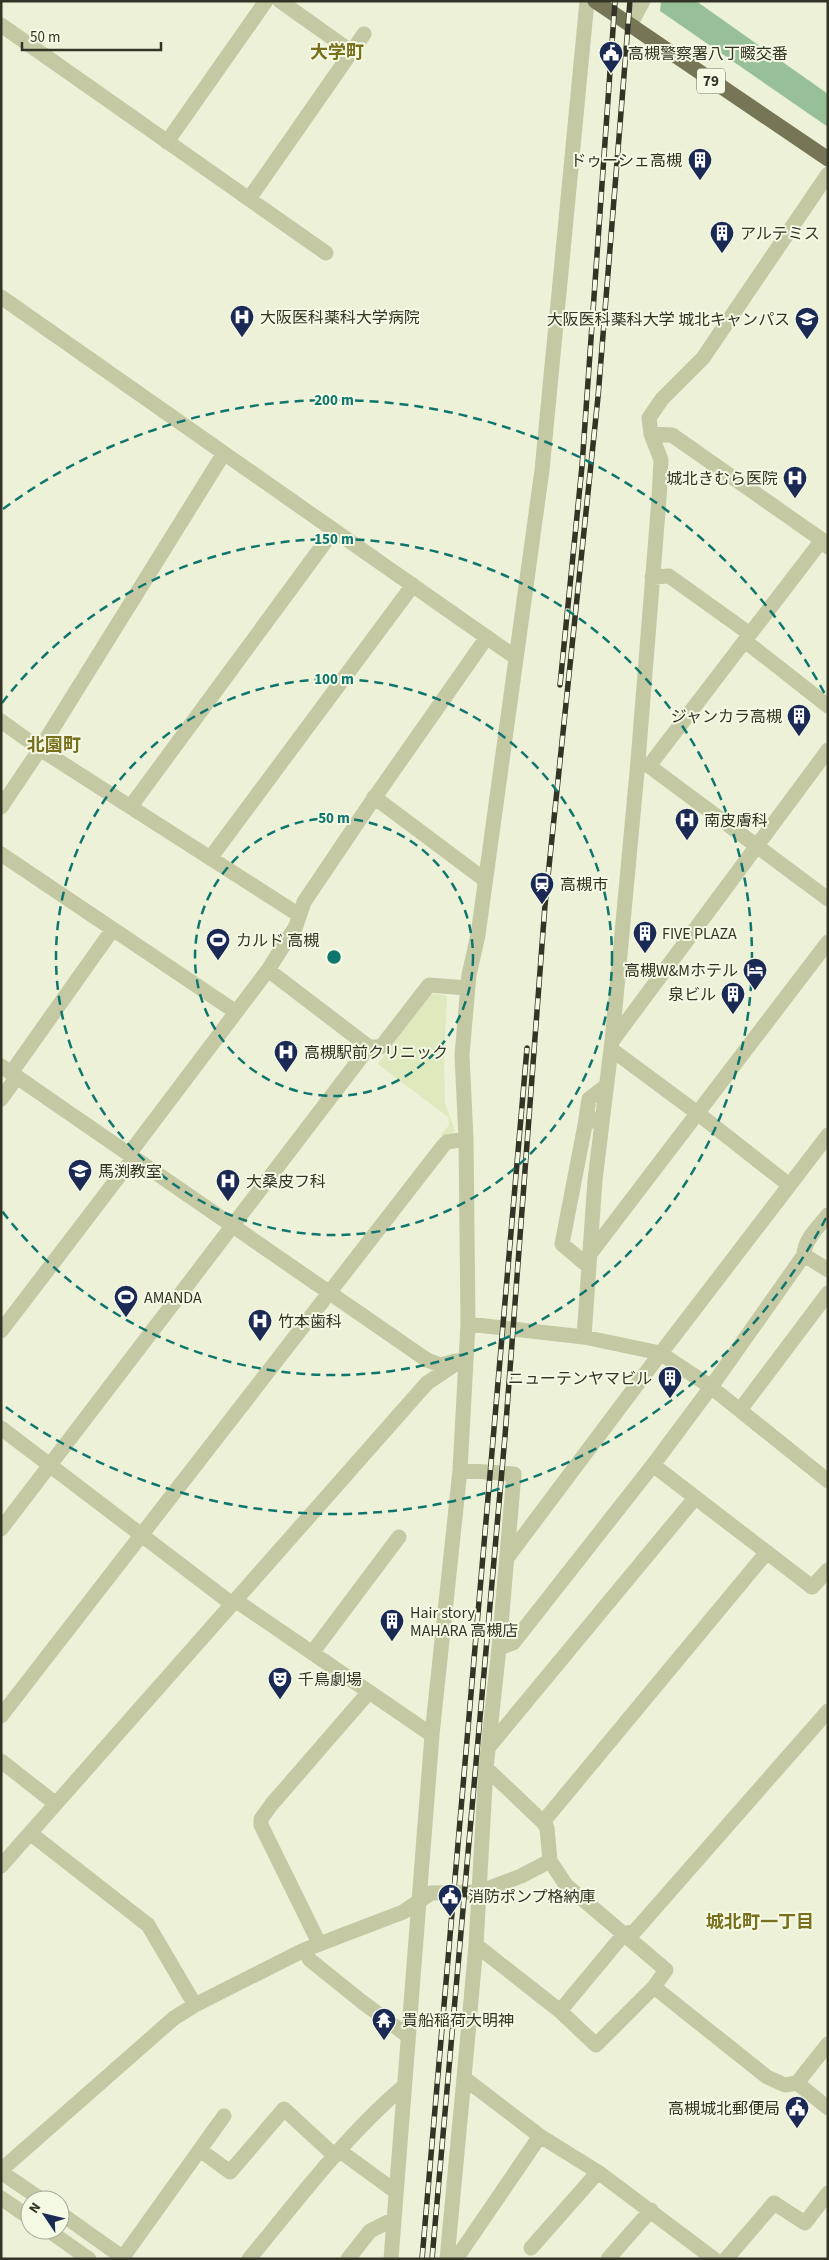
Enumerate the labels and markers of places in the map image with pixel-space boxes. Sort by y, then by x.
public building icon: 高槻警察署八丁畷交番 [598,40,624,74]
place label: 高槻警察署八丁畷交番 [628,43,788,65]
building icon: ドゥーシェ高槻 [687,147,713,181]
place label: ドゥーシェ高槻 [570,150,682,172]
building icon: アルテミス [709,220,735,254]
place label: アルテミス [740,223,820,245]
hospital icon: 大阪医科薬科大学病院 [229,304,255,338]
school or university icon: 大阪医科薬科大学 城北キャンパス [794,306,820,340]
place label: 大阪医科薬科大学病院 [260,307,420,329]
place label: 大阪医科薬科大学 城北キャンパス [547,309,790,331]
hospital icon: 城北きむら医院 [782,465,808,499]
place label: 城北きむら医院 [666,468,778,490]
building icon: ジャンカラ高槻 [786,703,812,737]
place label: ジャンカラ高槻 [671,706,782,728]
hospital icon: 南皮膚科 [674,807,700,841]
place label: 南皮膚科 [704,810,768,832]
station icon: 高槻市 [529,871,555,905]
place label: 高槻市 [560,874,608,896]
building icon: FIVE PLAZA [632,920,658,954]
place label: FIVE PLAZA [662,923,737,945]
sports icon: カルド 高槻 [205,927,231,961]
place label: カルド 高槻 [236,930,319,952]
centre of rings [325,948,343,966]
hotel icon: 高槻W&Mホテル [742,957,768,991]
place label: 高槻W&Mホテル [624,960,738,982]
building icon: 泉ビル [720,981,746,1015]
place label: 泉ビル [668,984,716,1006]
hospital icon: 高槻駅前クリニック [273,1039,299,1073]
place label: 高槻駅前クリニック [304,1042,448,1064]
school or university icon: 馬渕教室 [67,1158,93,1192]
place label: 馬渕教室 [98,1161,162,1183]
hospital icon: 大桑皮フ科 [215,1168,241,1202]
place label: 大桑皮フ科 [246,1171,326,1193]
sports icon: AMANDA [113,1284,139,1318]
place label: AMANDA [144,1287,202,1309]
hospital icon: 竹本歯科 [247,1308,273,1342]
place label: 竹本歯科 [278,1311,342,1333]
building icon: ニューテンヤマビル [657,1365,683,1399]
place label: ニューテンヤマビル [508,1368,652,1390]
place label: Hair story MAHARA 高槻店 [410,1602,518,1642]
building icon: Hair story MAHARA 高槻店 [379,1608,405,1642]
theatre icon: 千鳥劇場 [267,1666,293,1700]
place label: 千鳥劇場 [298,1669,362,1691]
public building icon: 消防ポンプ格納庫 [437,1883,463,1917]
place label: 消防ポンプ格納庫 [468,1886,596,1908]
temple icon: 貴船稲荷大明神 [371,2007,397,2041]
place label: 貴船稲荷大明神 [402,2010,514,2032]
public building icon: 高槻城北郵便局 [784,2095,810,2129]
place label: 高槻城北郵便局 [668,2098,780,2120]

